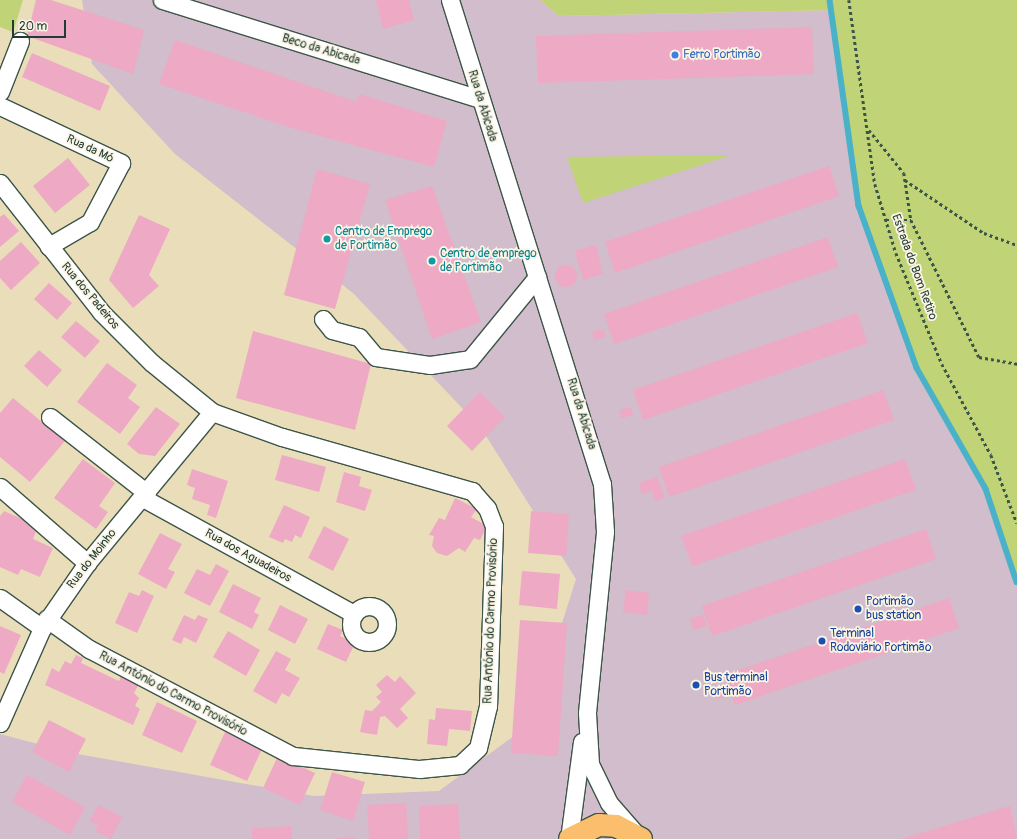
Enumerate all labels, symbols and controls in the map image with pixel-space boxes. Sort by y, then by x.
scale bar [14,12,68,38]
text: 20 m [19,19,47,34]
street label: Beco da Abicada [280,31,362,69]
place label: Ferro Portimão [683,48,760,62]
marker: Ferro Portimão [670,50,680,60]
street label: Rua da Abicada [464,68,500,144]
street label: Rua da Mó [64,132,116,166]
street label: Estrada do Bom Retiro [888,212,940,322]
place label: Centro de Emprego de Portimão [335,225,432,253]
marker: Centro de Emprego de Portimão [322,234,332,244]
place label: Centro de emprego de Portimão [440,247,537,275]
marker: Centro de emprego de Portimão [427,256,437,266]
street label: Rua dos Padeiros [58,260,122,332]
street label: Rua da Abicada [563,376,599,452]
street label: Rua do Moinho [64,526,120,592]
street label: Rua dos Aguadeiros [202,526,294,586]
street label: Rua António do Carmo Provisório [481,538,501,704]
place label: Portimão bus station [866,595,921,623]
marker: Portimão bus station [853,604,863,614]
place label: Terminal Rodoviário Portimão [830,627,931,655]
marker: Terminal Rodoviário Portimão [817,636,827,646]
street label: Rua António do Carmo Provisório [96,649,250,739]
place label: Bus terminal Portimão [704,671,768,699]
marker: Bus terminal Portimão [691,680,701,690]

